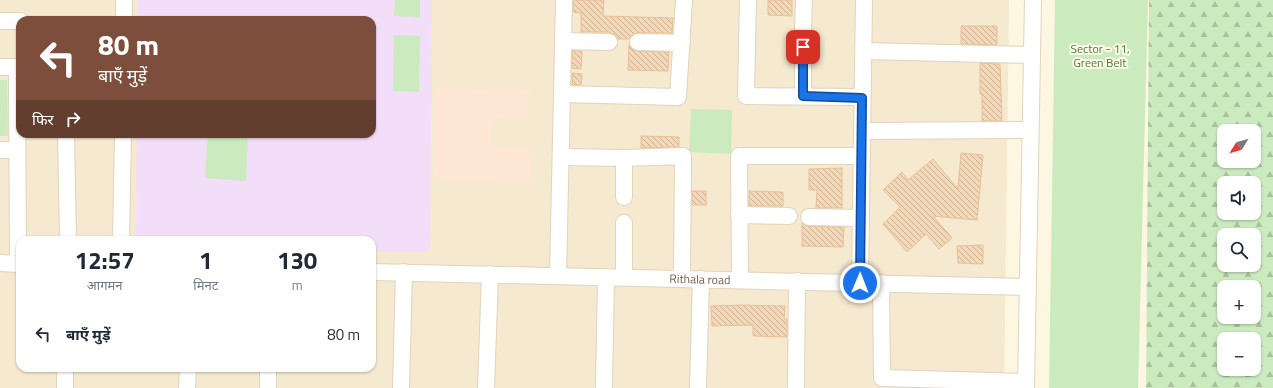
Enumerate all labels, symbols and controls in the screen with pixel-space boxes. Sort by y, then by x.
text: 80 m [98,23,159,66]
pin [786,30,820,64]
icon: left [32,32,84,84]
icon: arrive [792,36,814,58]
park label: Sector - 11, Green Belt [1070,39,1130,72]
text: बाएँ मुड़ें [98,62,147,89]
text: फिर [32,108,54,131]
icon: right [62,108,84,130]
north arrow [1217,124,1261,168]
map controls [1217,124,1261,376]
button: sound [1217,176,1261,220]
button: search [1217,228,1261,272]
text: 12:57 [75,242,135,278]
text: 1 [199,242,213,278]
text: 130 [277,242,317,278]
position arrow [839,262,881,304]
street label: Rithala road [669,269,731,289]
text: आगमन [87,275,122,295]
text: मिनट [193,275,218,295]
text: m [292,275,303,295]
button: + [1217,280,1261,324]
icon: left [32,323,54,345]
text: बाएँ मुड़ें [66,323,110,346]
text: 80 m [327,323,360,346]
button: − [1217,332,1261,376]

